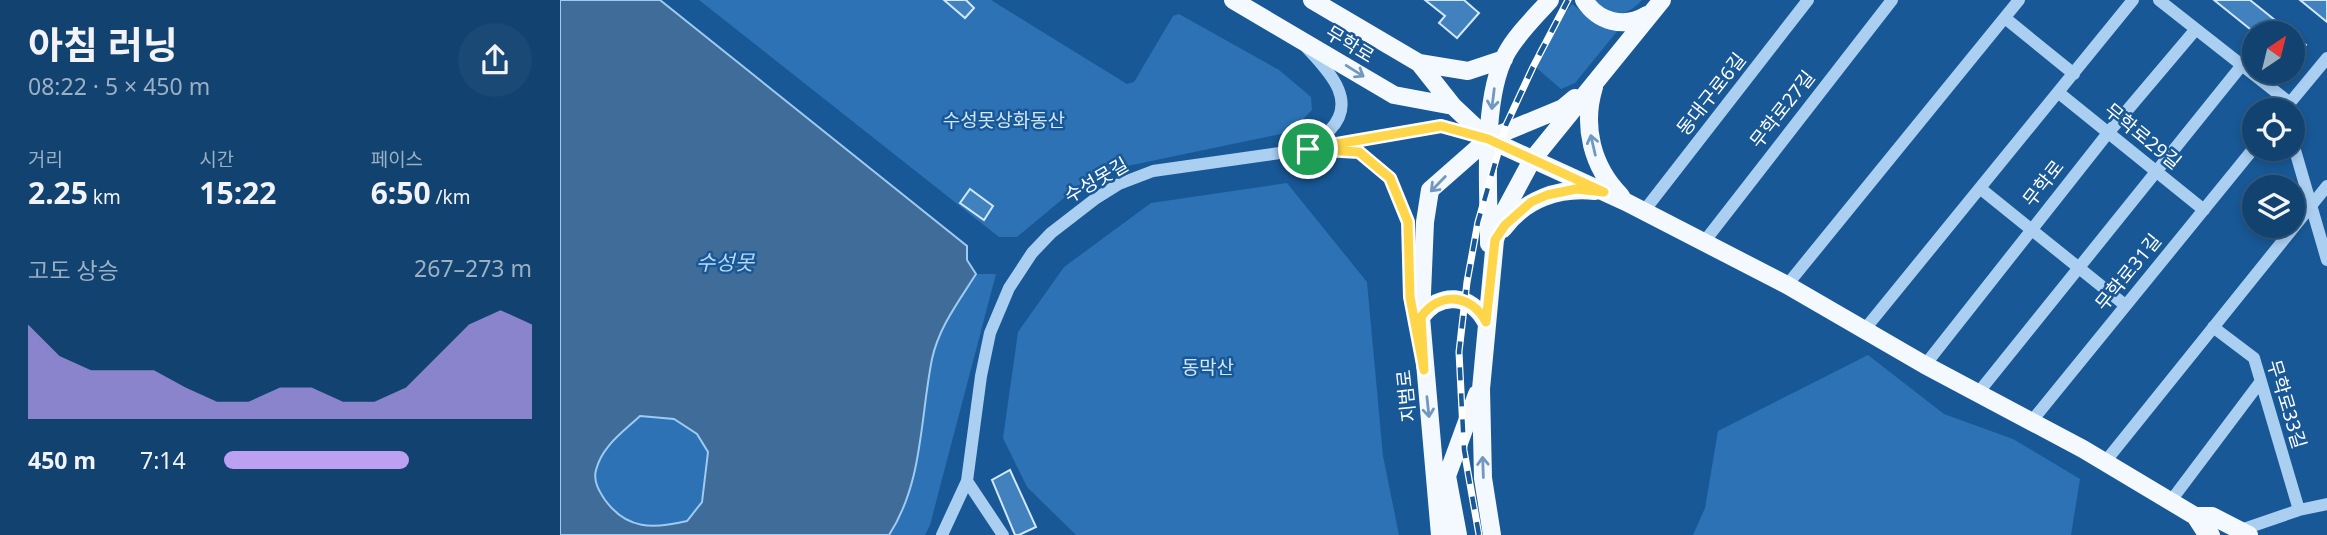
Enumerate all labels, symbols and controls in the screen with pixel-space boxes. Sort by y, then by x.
text: 아침 러닝 [28,18,178,70]
street label: 무학로 [1321,19,1379,69]
north arrow [2242,21,2305,84]
map controls [2242,21,2305,238]
button: share [458,23,532,97]
street label: 동대구로6길 [1671,47,1751,141]
one-way arrow [1345,65,1365,79]
street label: 무학로27길 [1744,65,1820,153]
text: 08:22 · 5 × 450 m [28,70,210,102]
one-way arrow [1487,88,1500,110]
street label: 무학로29길 [2099,97,2187,175]
button: locate [2242,98,2305,161]
park label: 수성못상화동산 [943,107,1065,133]
pin [1278,119,1338,179]
icon: arrive [1289,130,1327,168]
one-way arrow [1585,134,1599,157]
text: 거리 [28,146,63,172]
text: 시간 [199,146,234,172]
text: 페이스 [371,146,423,172]
street label: 수성못길 [1059,151,1133,209]
street label: 무학로 [2017,154,2069,212]
text: 2.25 [28,172,88,213]
text: 15:22 [199,172,276,213]
text: 6:50 [371,172,431,213]
button: layers [2242,175,2305,238]
one-way arrow [1429,176,1446,193]
text: km [88,184,121,210]
text: /km [431,184,471,210]
street label: 무학로31길 [2089,228,2167,316]
water label: 수성못 [696,248,756,276]
text: 267–273 m [414,252,532,284]
text: 고도 상승 [28,254,119,286]
park label: 동막산 [1182,354,1234,380]
street label: 무학로33길 [2261,356,2313,452]
street label: 지범로 [1390,369,1422,423]
one-way arrow [1422,396,1435,418]
text: 450 m [28,444,96,476]
text: 7:14 [140,444,186,476]
one-way arrow [1477,456,1490,479]

